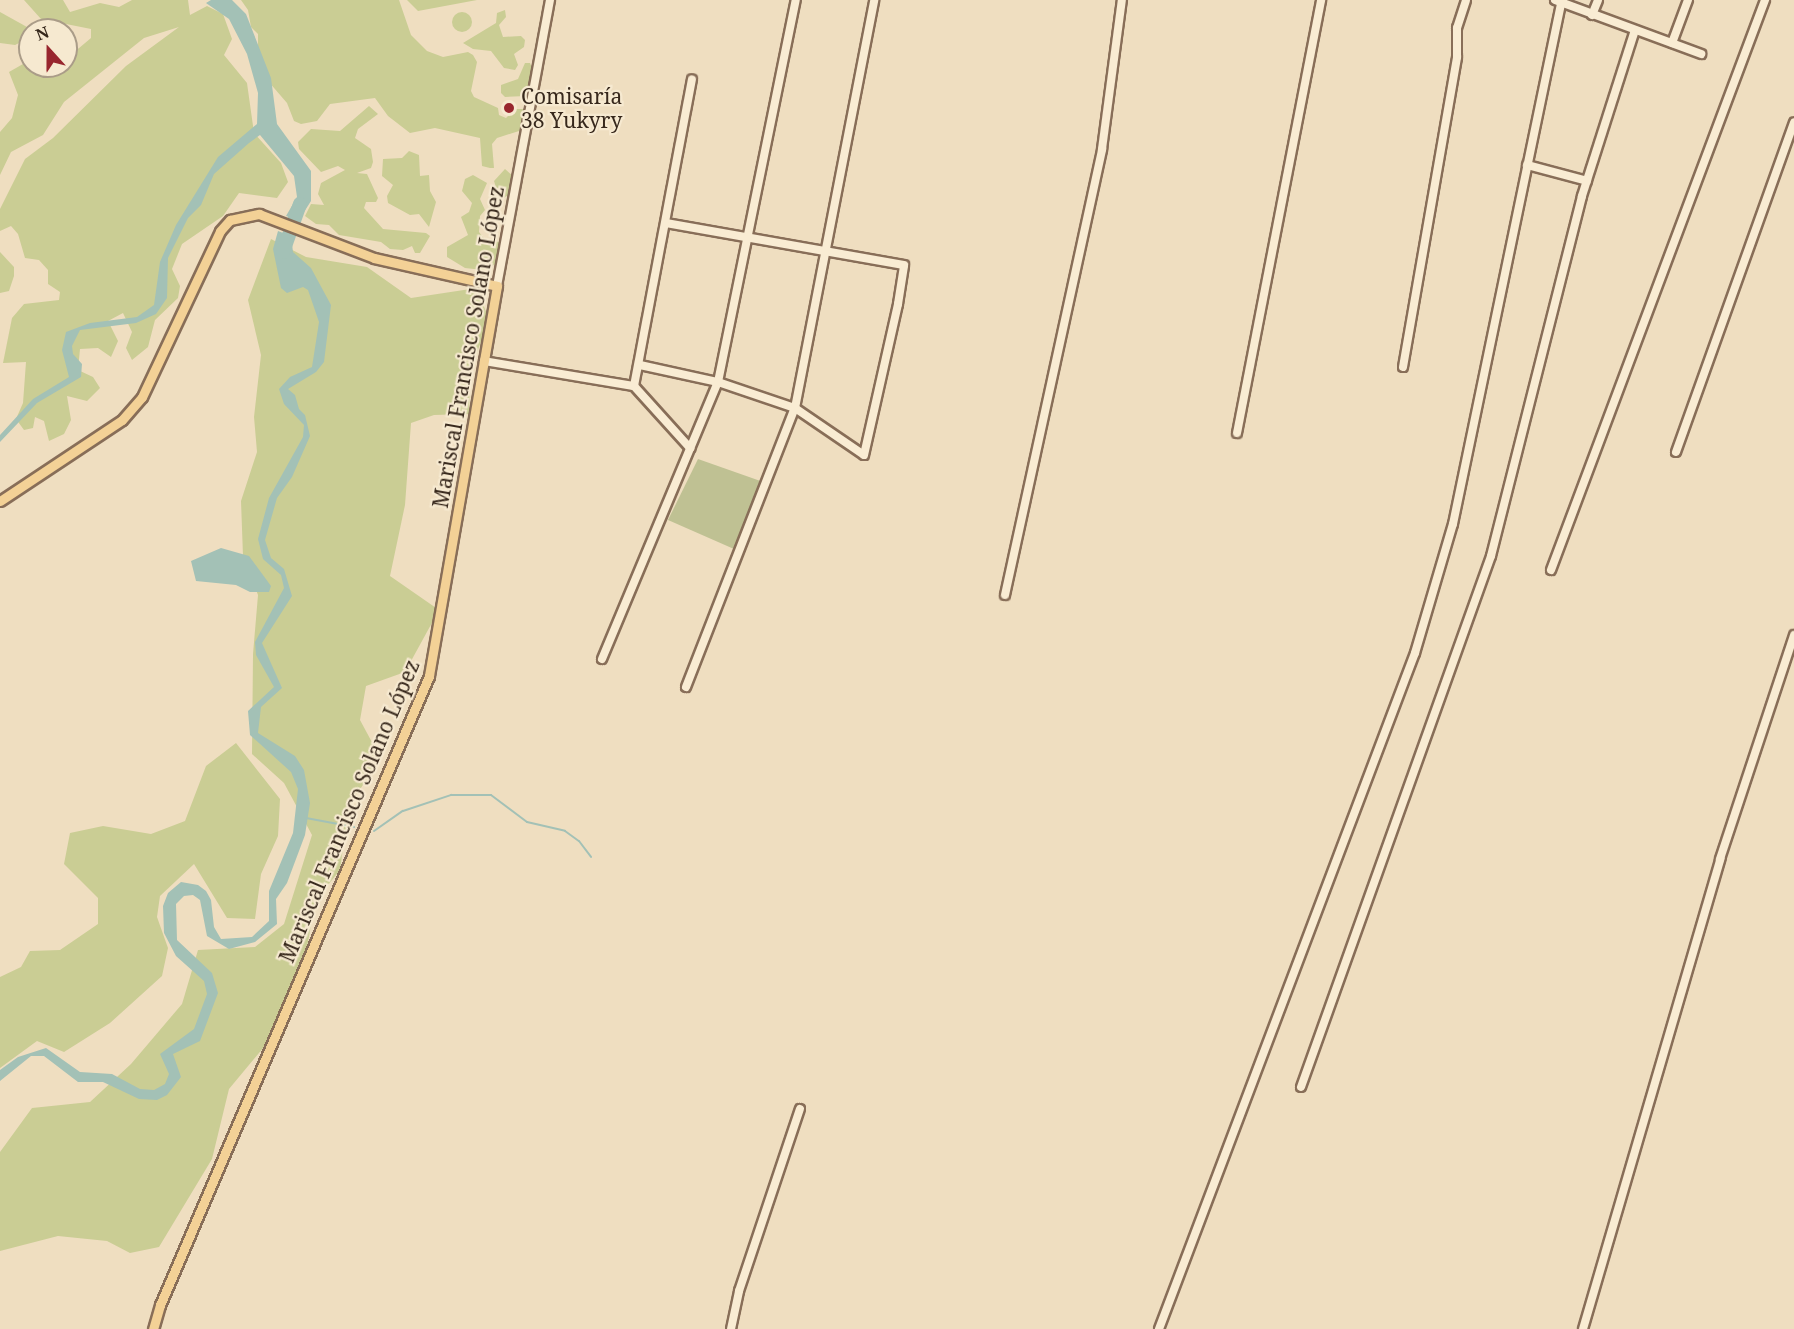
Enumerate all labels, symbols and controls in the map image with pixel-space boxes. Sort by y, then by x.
north arrow [18,18,78,78]
text: N [32,21,52,46]
place label: Comisaría 38 Yukyry [521,83,622,133]
marker: Comisaría 38 Yukyry [502,101,516,115]
street label: Mariscal Francisco Solano López [427,184,509,510]
street label: Mariscal Francisco Solano López [274,656,424,966]

